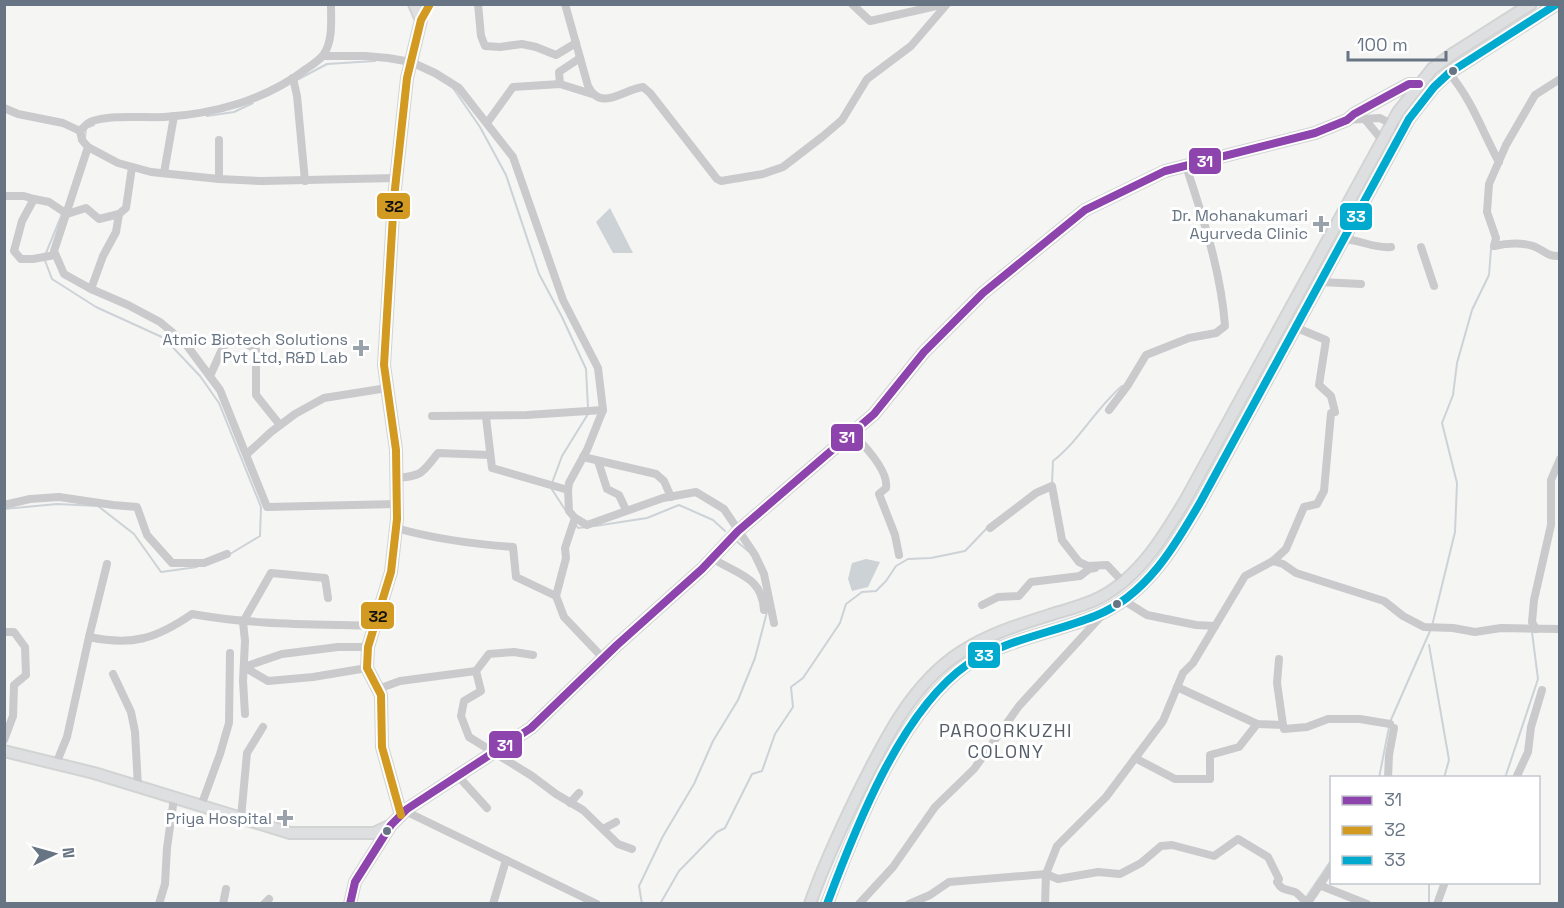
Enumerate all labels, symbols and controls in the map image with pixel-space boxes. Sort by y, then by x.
scale bar [1348,24,1446,62]
text: 100 m [1357,33,1408,56]
unlabelled marker [1447,65,1459,77]
line badge: 31 [1188,147,1222,175]
text: 31 [1197,151,1213,172]
line badge: 32 [376,192,411,220]
text: 32 [384,196,404,217]
line badge: 33 [1339,202,1373,231]
place label: Dr. Mohanakumari Ayurveda Clinic [1172,205,1308,244]
text: 33 [1346,206,1366,227]
marker: Dr. Mohanakumari Ayurveda Clinic [1312,215,1330,233]
place label: Atmic Biotech Solutions Pvt Ltd, R&D Lab [163,329,348,368]
marker: Atmic Biotech Solutions Pvt Ltd, R&D Lab [352,339,370,357]
line badge: 31 [830,423,864,452]
text: 31 [839,427,855,448]
unlabelled marker [1111,598,1123,610]
line badge: 32 [360,601,395,630]
text: 32 [368,606,388,627]
line badge: 33 [967,641,1001,669]
text: 33 [974,645,994,666]
district label: PAROORKUZHI COLONY [939,719,1073,763]
line badge: 31 [488,730,523,759]
text: 31 [497,735,513,756]
legend [1330,776,1540,884]
text: 31 [1384,788,1402,811]
place label: Priya Hospital [166,808,272,829]
marker: Priya Hospital [276,809,294,827]
text: 32 [1384,818,1406,841]
north arrow [24,824,84,884]
unlabelled marker [381,825,393,837]
text: N [58,846,79,859]
text: 33 [1384,848,1406,871]

